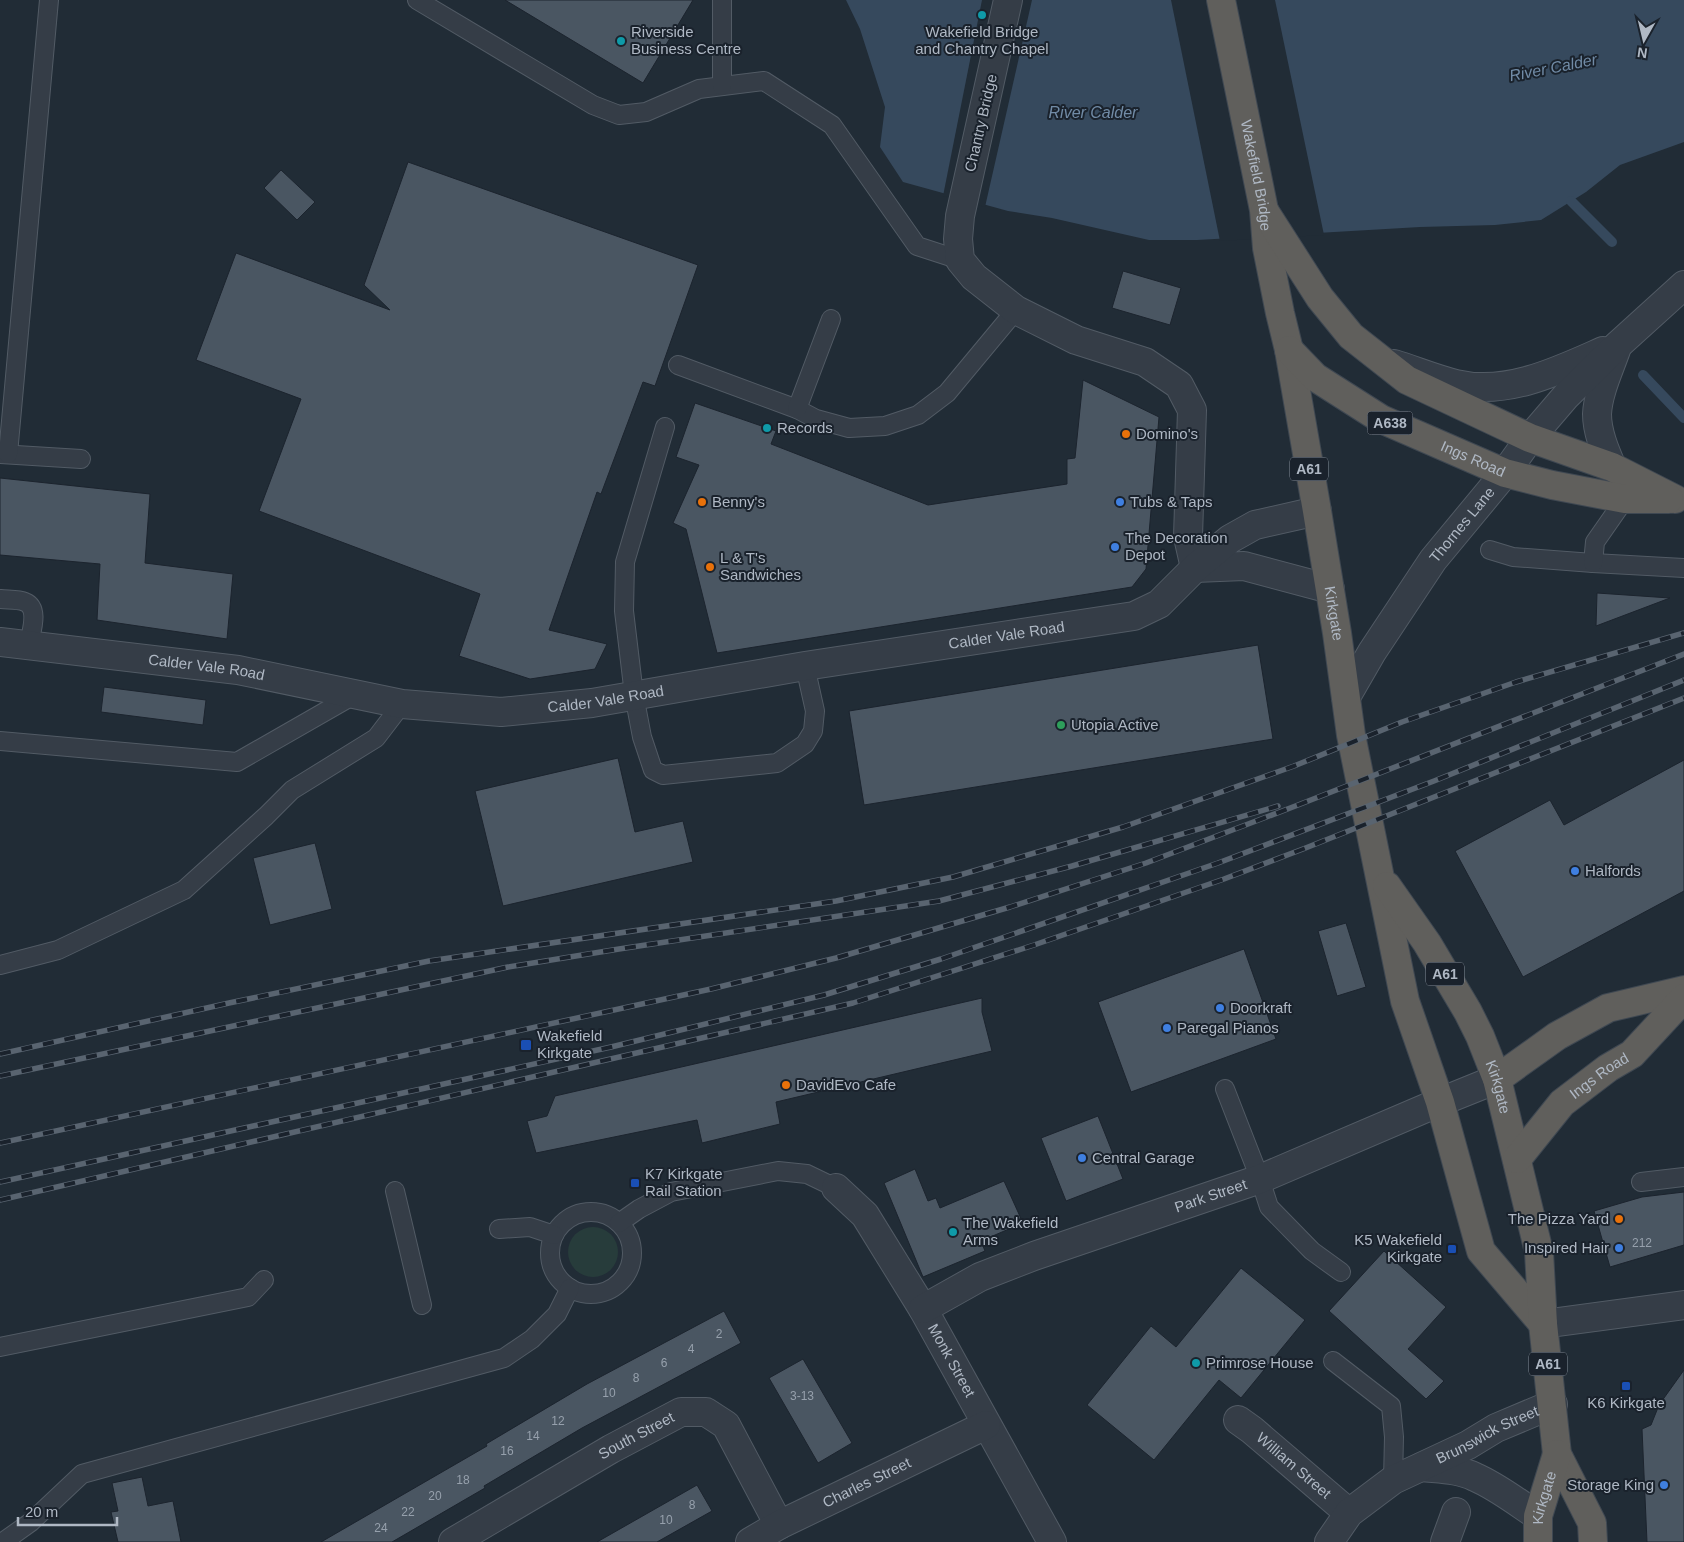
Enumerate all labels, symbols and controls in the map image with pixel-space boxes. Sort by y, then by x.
marker: Wakefield Bridge and Chantry Chapel [976,9,988,21]
north arrow [1619,15,1669,65]
place label: Riverside Business Centre [631,23,741,57]
place label: Wakefield Bridge and Chantry Chapel [915,23,1049,57]
marker: Riverside Business Centre [615,35,627,47]
text: N [1636,44,1648,62]
water label: River Calder [1508,51,1599,84]
street label: Chantry Bridge [961,72,1000,174]
water label: River Calder [1049,104,1138,121]
street label: Wakefield Bridge [1238,118,1275,232]
road number: A638 [1368,412,1412,434]
place label: Records [777,419,833,436]
marker: Records [761,422,773,434]
place label: Domino's [1136,425,1198,442]
marker: Domino's [1120,428,1132,440]
street label: Ings Road [1438,437,1508,480]
road number: A61 [1290,458,1328,480]
street label: Thornes Lane [1426,483,1498,566]
place label: Benny's [712,493,765,510]
place label: Tubs & Taps [1130,493,1213,510]
marker: Benny's [696,496,708,508]
marker: Tubs & Taps [1114,496,1126,508]
place label: The Decoration Depot [1125,529,1228,563]
marker: The Decoration Depot [1109,541,1121,553]
place label: L & T's Sandwiches [720,549,801,583]
marker: L & T's Sandwiches [704,561,716,573]
street label: Kirkgate [1321,585,1347,642]
street label: Calder Vale Road [947,618,1066,652]
street label: Calder Vale Road [147,651,266,683]
street label: Calder Vale Road [547,682,665,715]
place label: Utopia Active [1071,716,1159,733]
marker: Utopia Active [1055,719,1067,731]
place label: Halfords [1585,862,1641,879]
marker: Halfords [1569,865,1581,877]
road number: A61 [1426,962,1464,986]
place label: Doorkraft [1230,999,1293,1016]
marker: Doorkraft [1214,1002,1226,1014]
place label: Paregal Pianos [1177,1019,1279,1036]
marker: Paregal Pianos [1161,1022,1173,1034]
place label: Wakefield Kirkgate [537,1027,602,1061]
marker: Wakefield Kirkgate [519,1038,533,1052]
street label: Ings Road [1566,1049,1632,1102]
street label: Kirkgate [1482,1058,1514,1115]
place label: DavidEvo Cafe [796,1076,896,1093]
marker: DavidEvo Cafe [780,1079,792,1091]
place label: Central Garage [1092,1149,1195,1166]
marker: Central Garage [1076,1152,1088,1164]
place label: K7 Kirkgate Rail Station [645,1165,723,1199]
street label: Park Street [1172,1175,1250,1215]
marker: K7 Kirkgate Rail Station [629,1177,641,1189]
place label: The Pizza Yard [1508,1210,1609,1227]
marker: The Pizza Yard [1613,1213,1625,1225]
place label: The Wakefield Arms [963,1214,1058,1248]
marker: The Wakefield Arms [947,1226,959,1238]
place label: K5 Wakefield Kirkgate [1354,1231,1442,1265]
house number: 212 [1632,1236,1652,1250]
place label: Inspired Hair [1524,1239,1609,1256]
marker: Inspired Hair [1613,1242,1625,1254]
marker: K5 Wakefield Kirkgate [1446,1243,1458,1255]
street label: Monk Street [925,1321,979,1401]
house number: 2 [716,1327,723,1341]
house number: 4 [688,1342,695,1356]
road number: A61 [1529,1352,1567,1376]
place label: Primrose House [1206,1354,1314,1371]
house number: 6 [661,1356,668,1370]
marker: Primrose House [1190,1357,1202,1369]
house number: 8 [633,1371,640,1385]
marker: K6 Kirkgate [1620,1380,1632,1392]
house number: 10 [602,1386,616,1400]
house number: 3-13 [790,1389,814,1403]
place label: K6 Kirkgate [1587,1394,1665,1411]
street label: Brunswick Street [1433,1402,1542,1467]
street label: South Street [595,1408,678,1463]
house number: 12 [551,1414,565,1428]
house number: 14 [526,1429,540,1443]
street label: William Street [1253,1429,1335,1502]
house number: 16 [500,1444,514,1458]
street label: Charles Street [820,1453,914,1511]
street label: Kirkgate [1529,1469,1559,1525]
house number: 18 [456,1473,470,1487]
place label: Storage King [1567,1476,1654,1493]
marker: Storage King [1658,1479,1670,1491]
house number: 20 [428,1489,442,1503]
scale bar [18,1494,116,1526]
house number: 8 [689,1498,696,1512]
text: 20 m [25,1503,58,1520]
house number: 22 [401,1505,415,1519]
house number: 10 [659,1513,673,1527]
house number: 24 [374,1521,388,1535]

